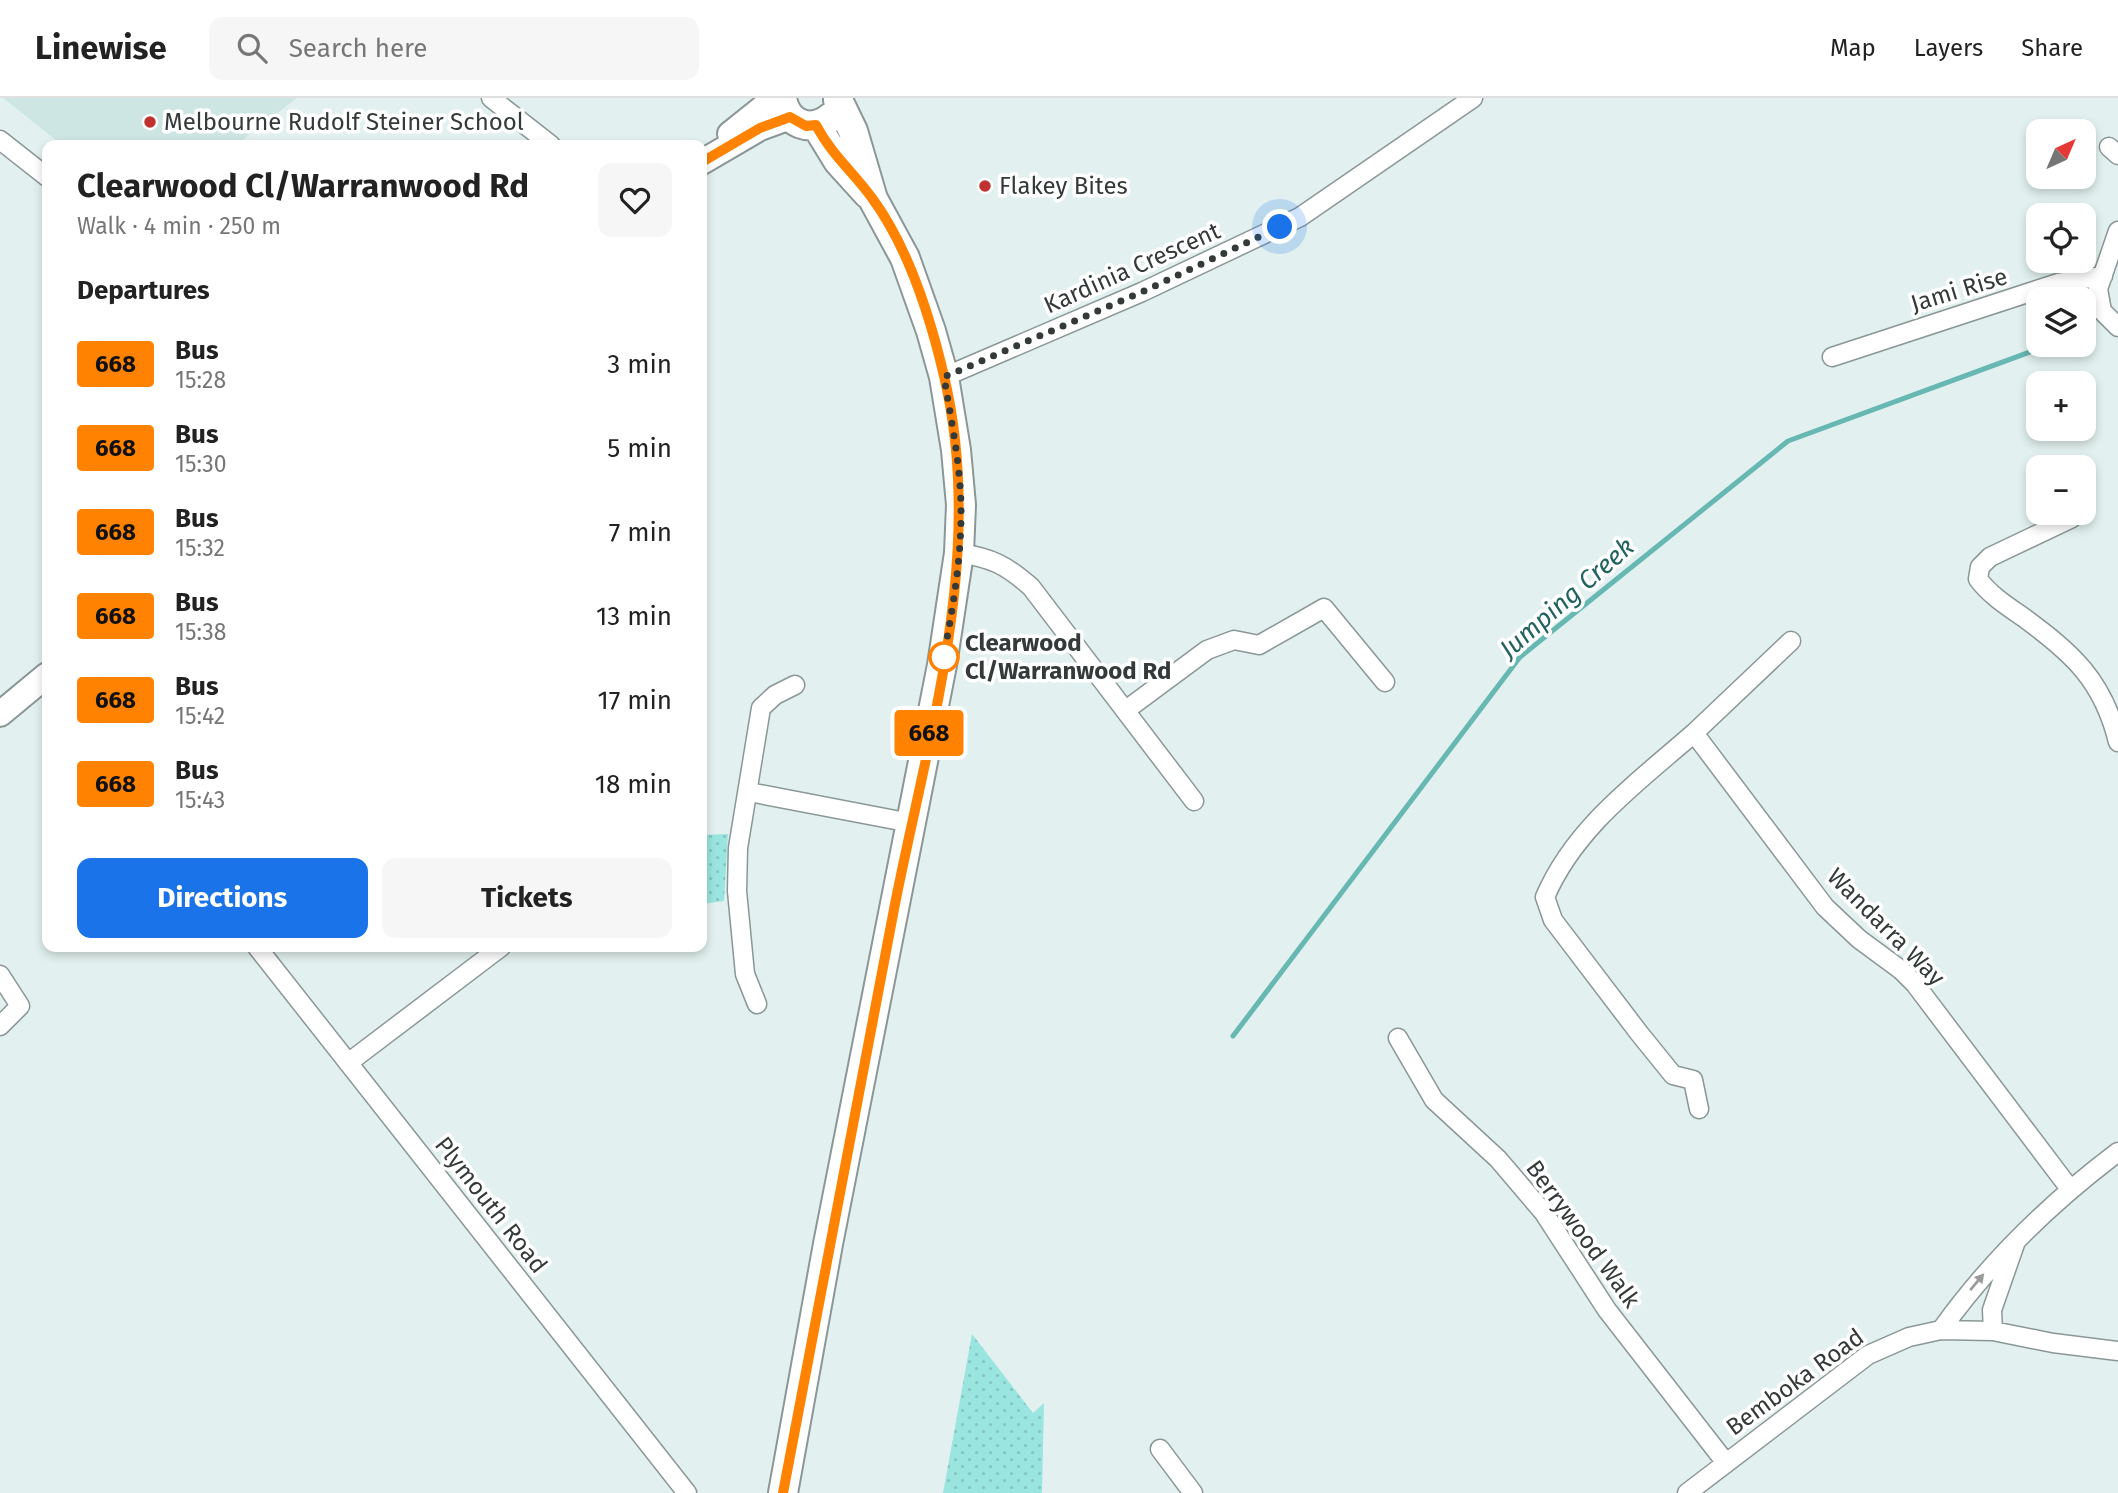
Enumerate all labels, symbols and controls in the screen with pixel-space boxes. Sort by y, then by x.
search box [209,17,699,80]
text: Linewise [35,28,167,68]
icon: search [233,29,271,67]
text: Search here [289,33,428,64]
text: Map [1830,34,1876,62]
text: Layers [1914,34,1983,62]
text: Share [2021,34,2083,62]
place label: Melbourne Rudolf Steiner School [164,108,524,136]
marker: Melbourne Rudolf Steiner School [142,114,158,130]
north arrow [2026,119,2096,189]
map controls [2026,119,2096,525]
button: heart [598,163,672,237]
text: Clearwood Cl/Warranwood Rd [77,166,529,206]
place label: Flakey Bites [999,172,1128,200]
marker: Flakey Bites [977,178,993,194]
button: locate [2026,203,2096,273]
your location [1262,209,1297,244]
text: Walk · 4 min · 250 m [77,212,281,240]
street label: Kardinia Crescent [1040,217,1225,319]
street label: Jami Rise [1907,262,2011,318]
text: Departures [77,275,210,306]
button: layers [2026,287,2096,357]
text: Bus [175,335,218,366]
text: 3 min [607,349,672,380]
text: 668 [95,350,136,378]
text: 15:28 [175,366,226,394]
button: + [2026,371,2096,441]
text: Bus [175,419,218,450]
text: 5 min [607,433,672,464]
text: 668 [95,434,136,462]
text: 15:30 [175,450,227,478]
button: − [2026,455,2096,525]
text: Bus [175,503,218,534]
text: 7 min [609,517,672,548]
text: 668 [95,518,136,546]
water label: Jumping Creek [1492,531,1641,666]
text: 15:32 [175,534,225,562]
text: Bus [175,587,218,618]
text: 13 min [596,601,672,632]
text: 668 [95,602,136,630]
text: 15:38 [175,618,226,646]
place label: Clearwood Cl/Warranwood Rd [965,629,1171,685]
marker: Clearwood Cl/Warranwood Rd [929,642,959,672]
text: Bus [175,671,218,702]
text: 17 min [597,685,672,716]
text: 668 [95,686,136,714]
text: 15:42 [175,702,225,730]
line badge: 668 [889,710,969,756]
text: 668 [908,719,950,747]
text: Bus [175,755,218,786]
text: 18 min [595,769,672,800]
text: 668 [95,770,136,798]
text: 15:43 [175,786,225,814]
button: Directions [77,858,368,938]
button: Tickets [382,858,672,938]
street label: Wandarra Way [1822,863,1951,992]
street label: Plymouth Road [429,1131,553,1279]
street label: Berrywood Walk [1520,1155,1646,1314]
one-way arrow [1969,1273,1984,1290]
street label: Bemboka Road [1721,1323,1869,1441]

